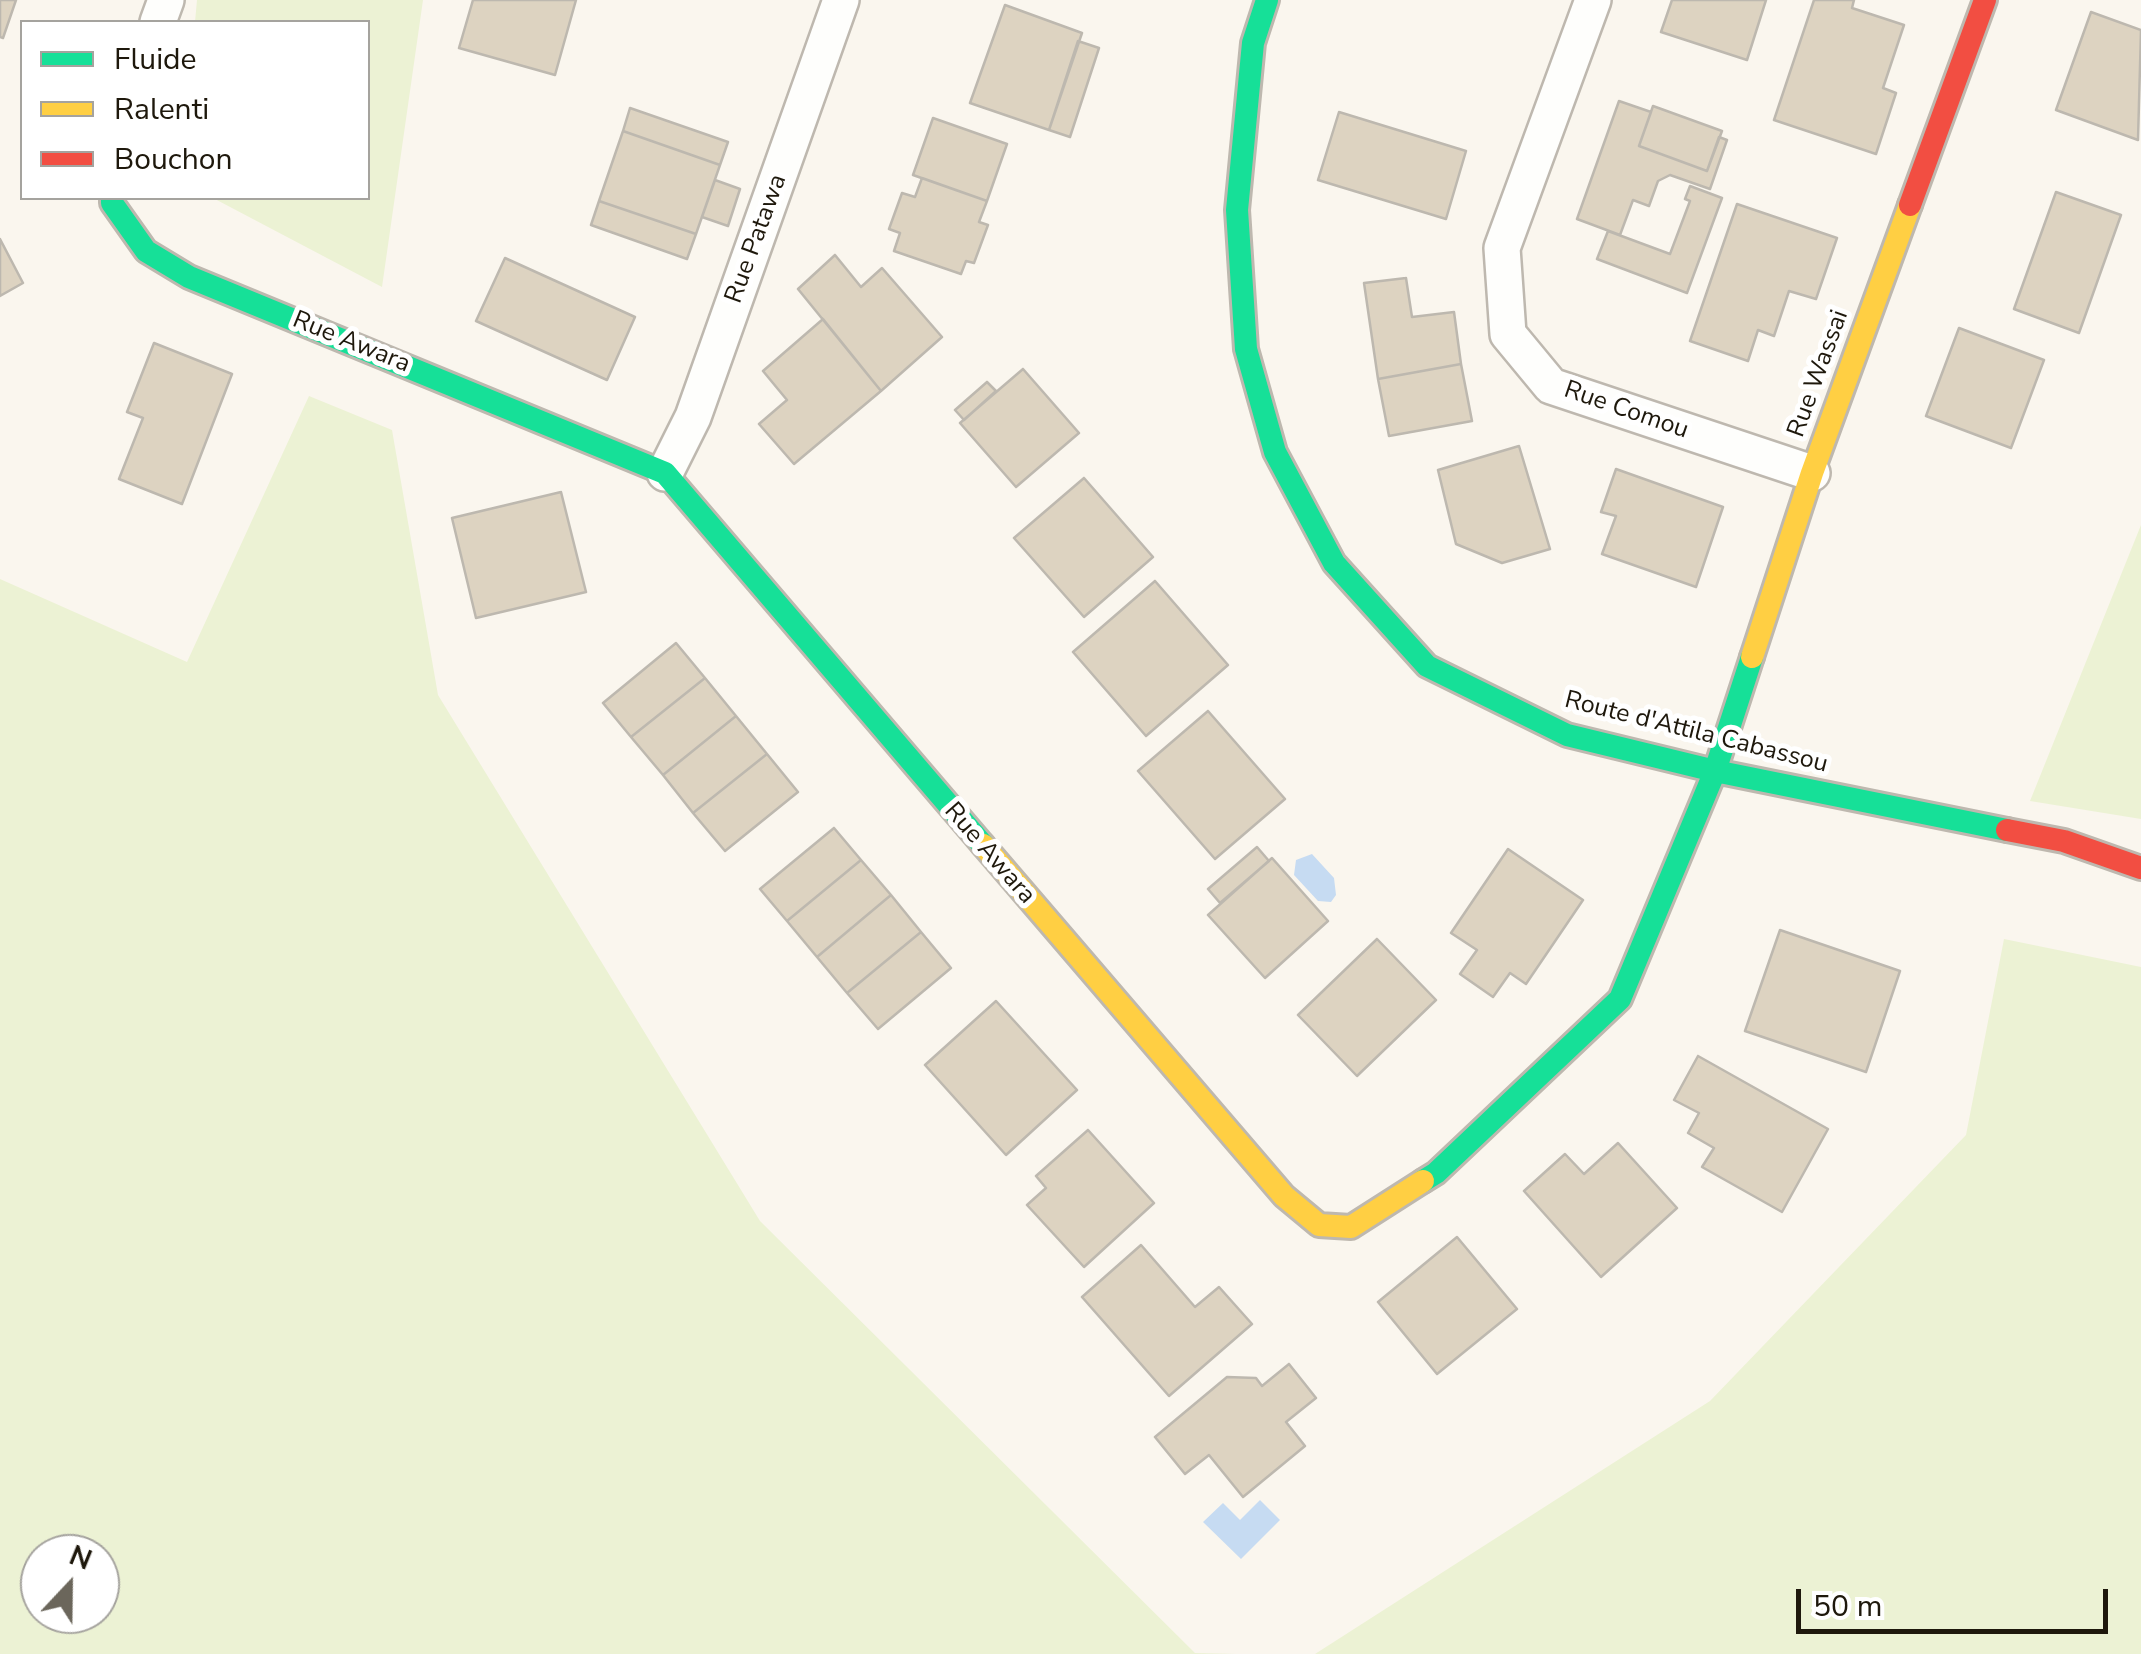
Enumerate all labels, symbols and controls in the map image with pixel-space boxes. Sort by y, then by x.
legend [20,20,370,200]
text: Fluide [114,39,197,80]
text: Ralenti [114,89,209,130]
text: Bouchon [114,139,232,180]
street label: Rue Patawa [720,171,794,307]
street label: Rue Awara [288,306,414,380]
street label: Rue Wassai [1782,306,1856,442]
street label: Rue Comou [1560,376,1692,446]
street label: Route d'Attila Cabassou [1561,686,1831,780]
street label: Rue Awara [937,797,1041,911]
north arrow [20,1534,120,1634]
text: N [64,1536,97,1580]
scale bar [1801,1569,2114,1631]
text: 50 m [1813,1586,1882,1627]

